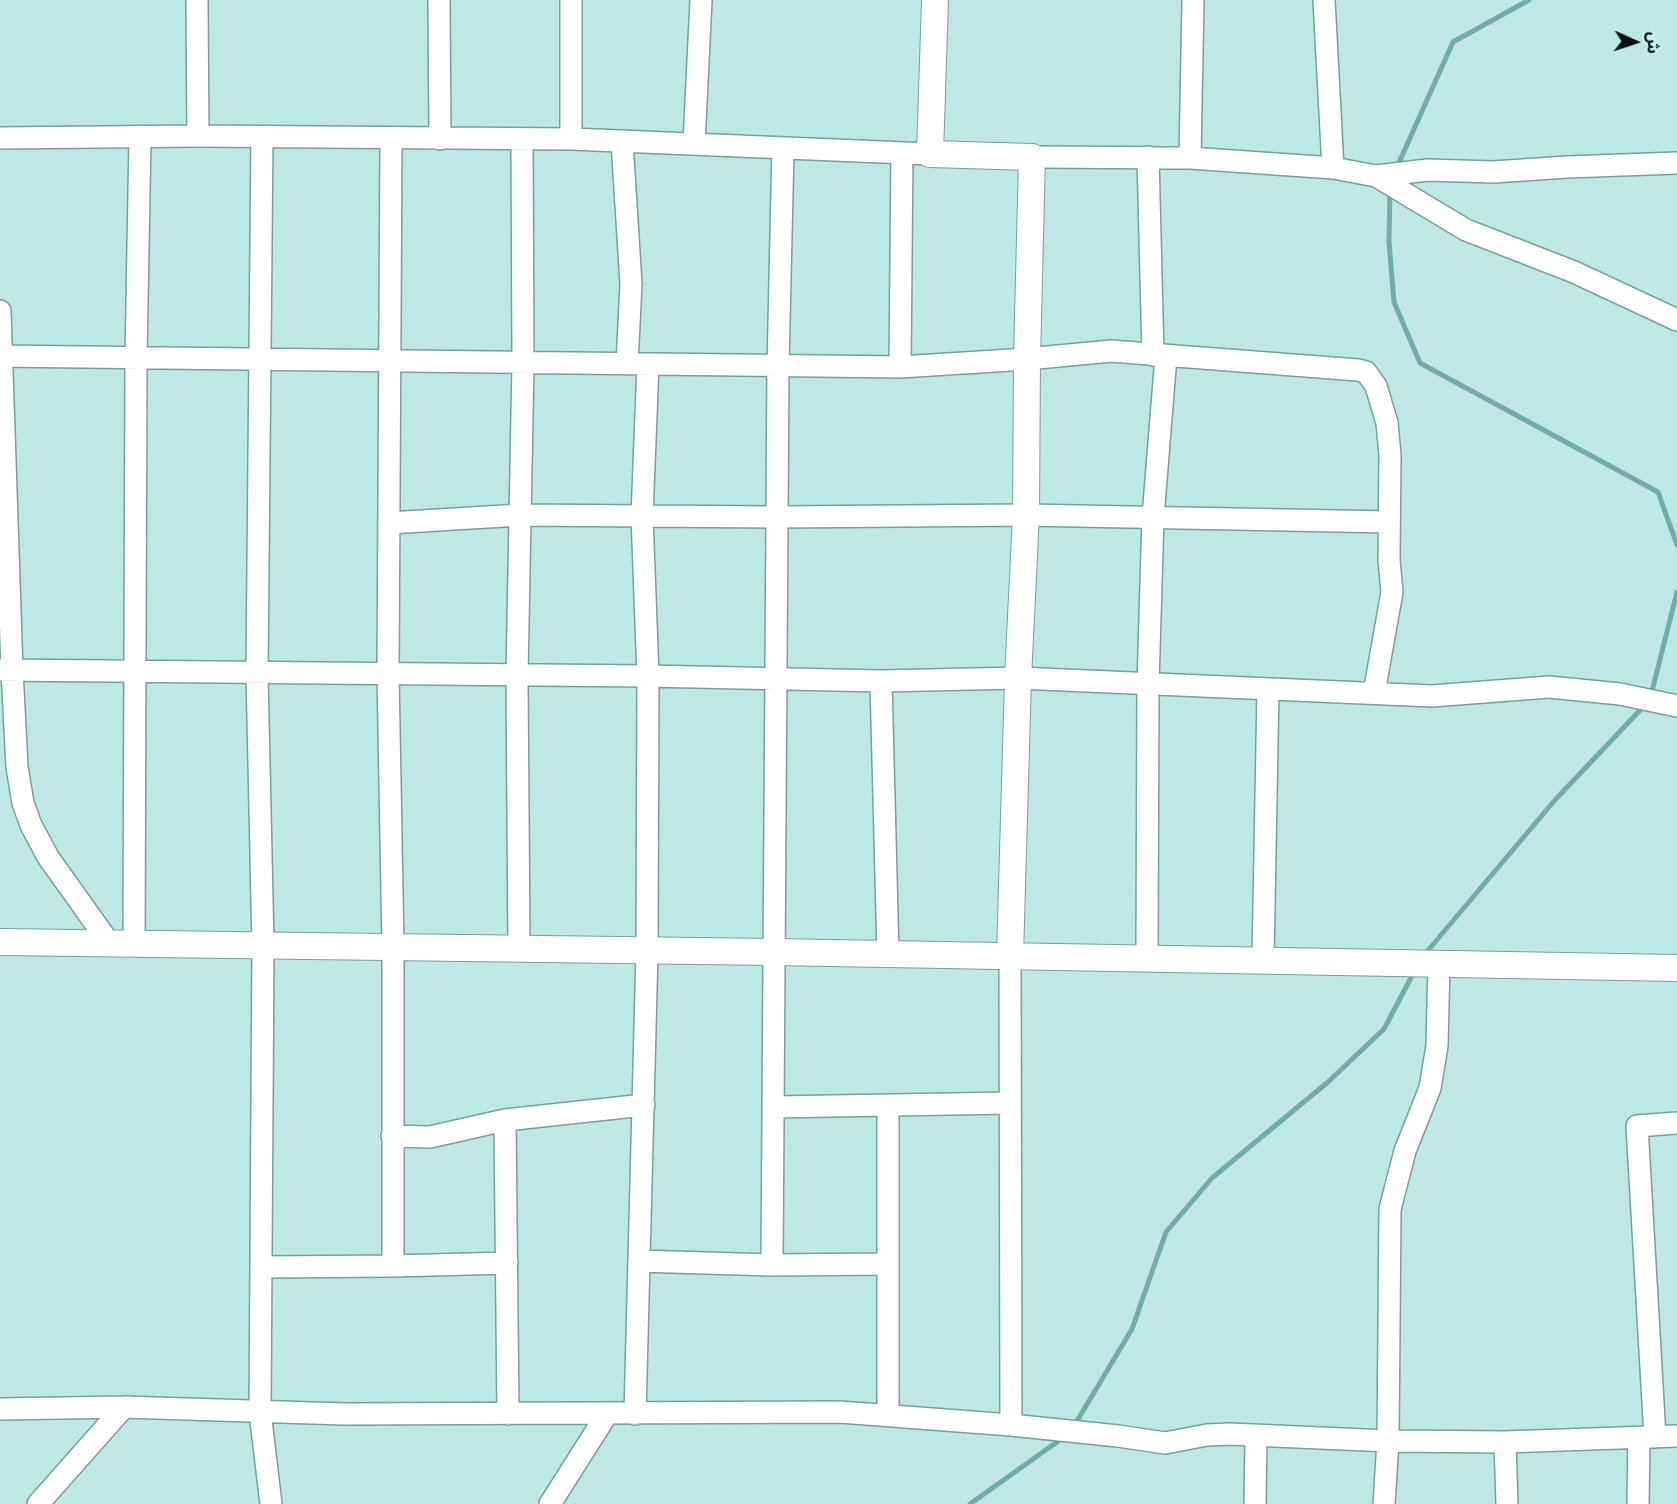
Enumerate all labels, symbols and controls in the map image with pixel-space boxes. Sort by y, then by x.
north arrow [1605,12,1665,72]
text: ش [1642,31,1664,54]

